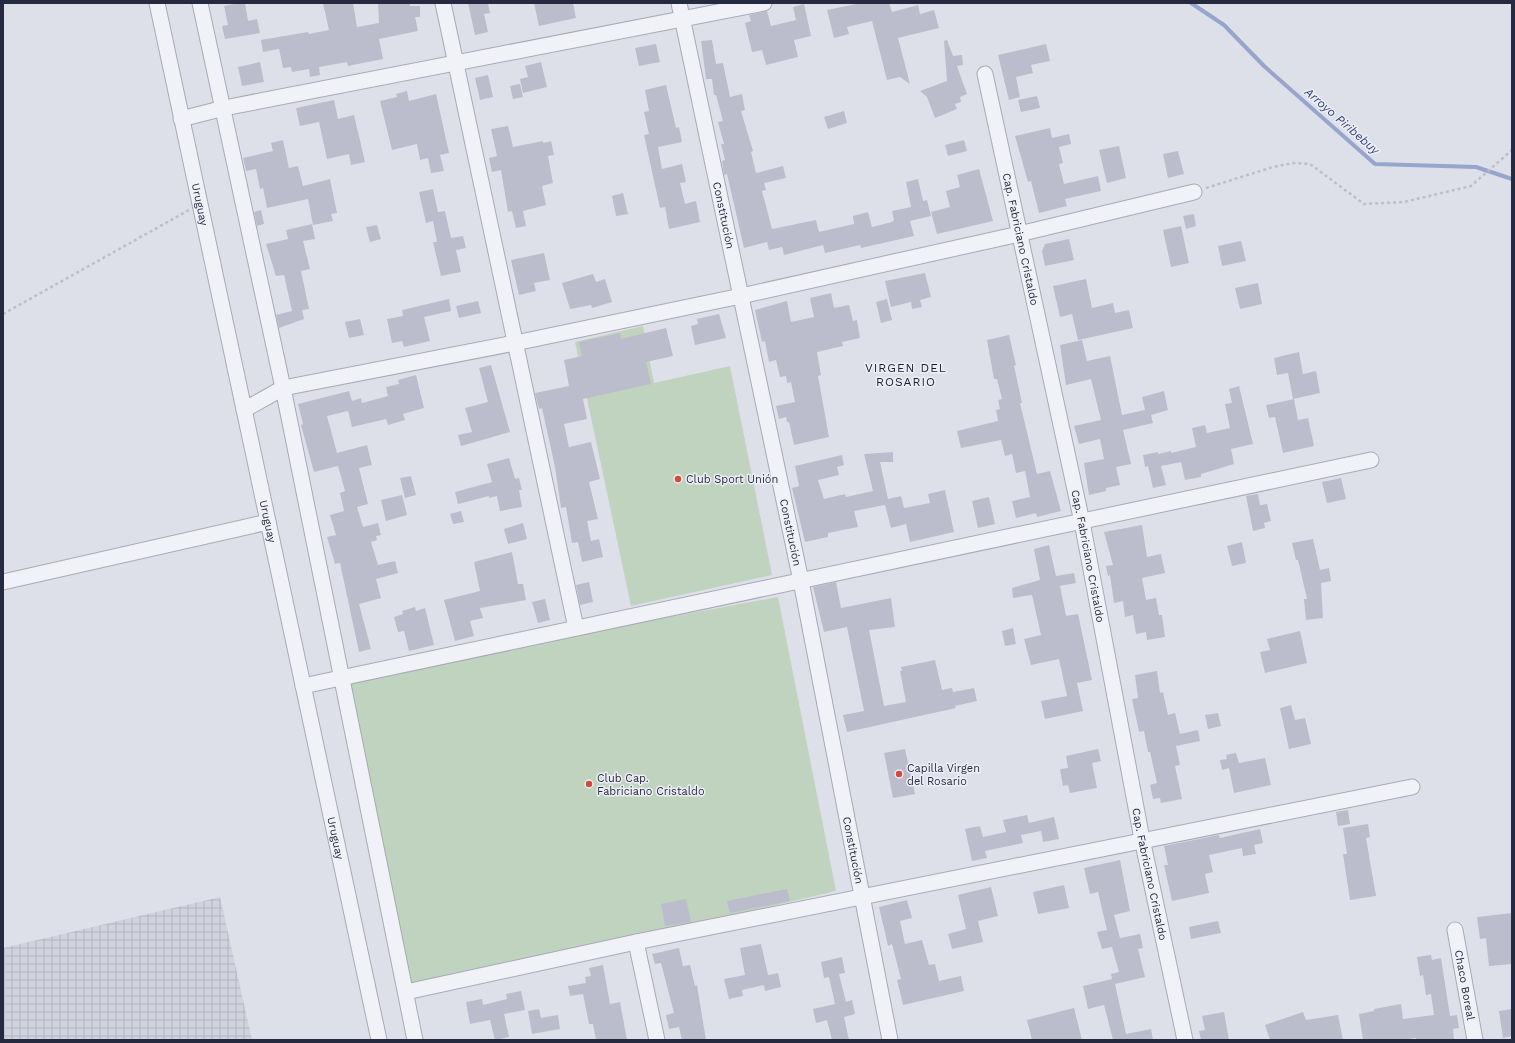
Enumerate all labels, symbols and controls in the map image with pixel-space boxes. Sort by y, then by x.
water label: Arroyo Piribebuy [1301,84,1383,158]
street label: Cap. Fabriciano Cristaldo [1000,172,1041,307]
street label: Constitución [710,181,737,250]
street label: Uruguay [189,182,211,227]
district label: VIRGEN DEL ROSARIO [865,361,947,389]
place label: Club Sport Unión [686,473,778,486]
marker: Club Sport Unión [673,474,683,484]
street label: Cap. Fabriciano Cristaldo [1068,489,1107,624]
street label: Constitución [777,498,804,567]
street label: Uruguay [257,499,278,544]
place label: Capilla Virgen del Rosario [907,762,980,788]
marker: Capilla Virgen del Rosario [894,769,904,779]
place label: Club Cap. Fabriciano Cristaldo [597,772,705,798]
marker: Club Cap. Fabriciano Cristaldo [584,779,594,789]
street label: Cap. Fabriciano Cristaldo [1129,807,1170,942]
street label: Uruguay [324,816,346,861]
street label: Constitución [840,816,866,885]
street label: Chaco Boreal [1452,949,1477,1022]

